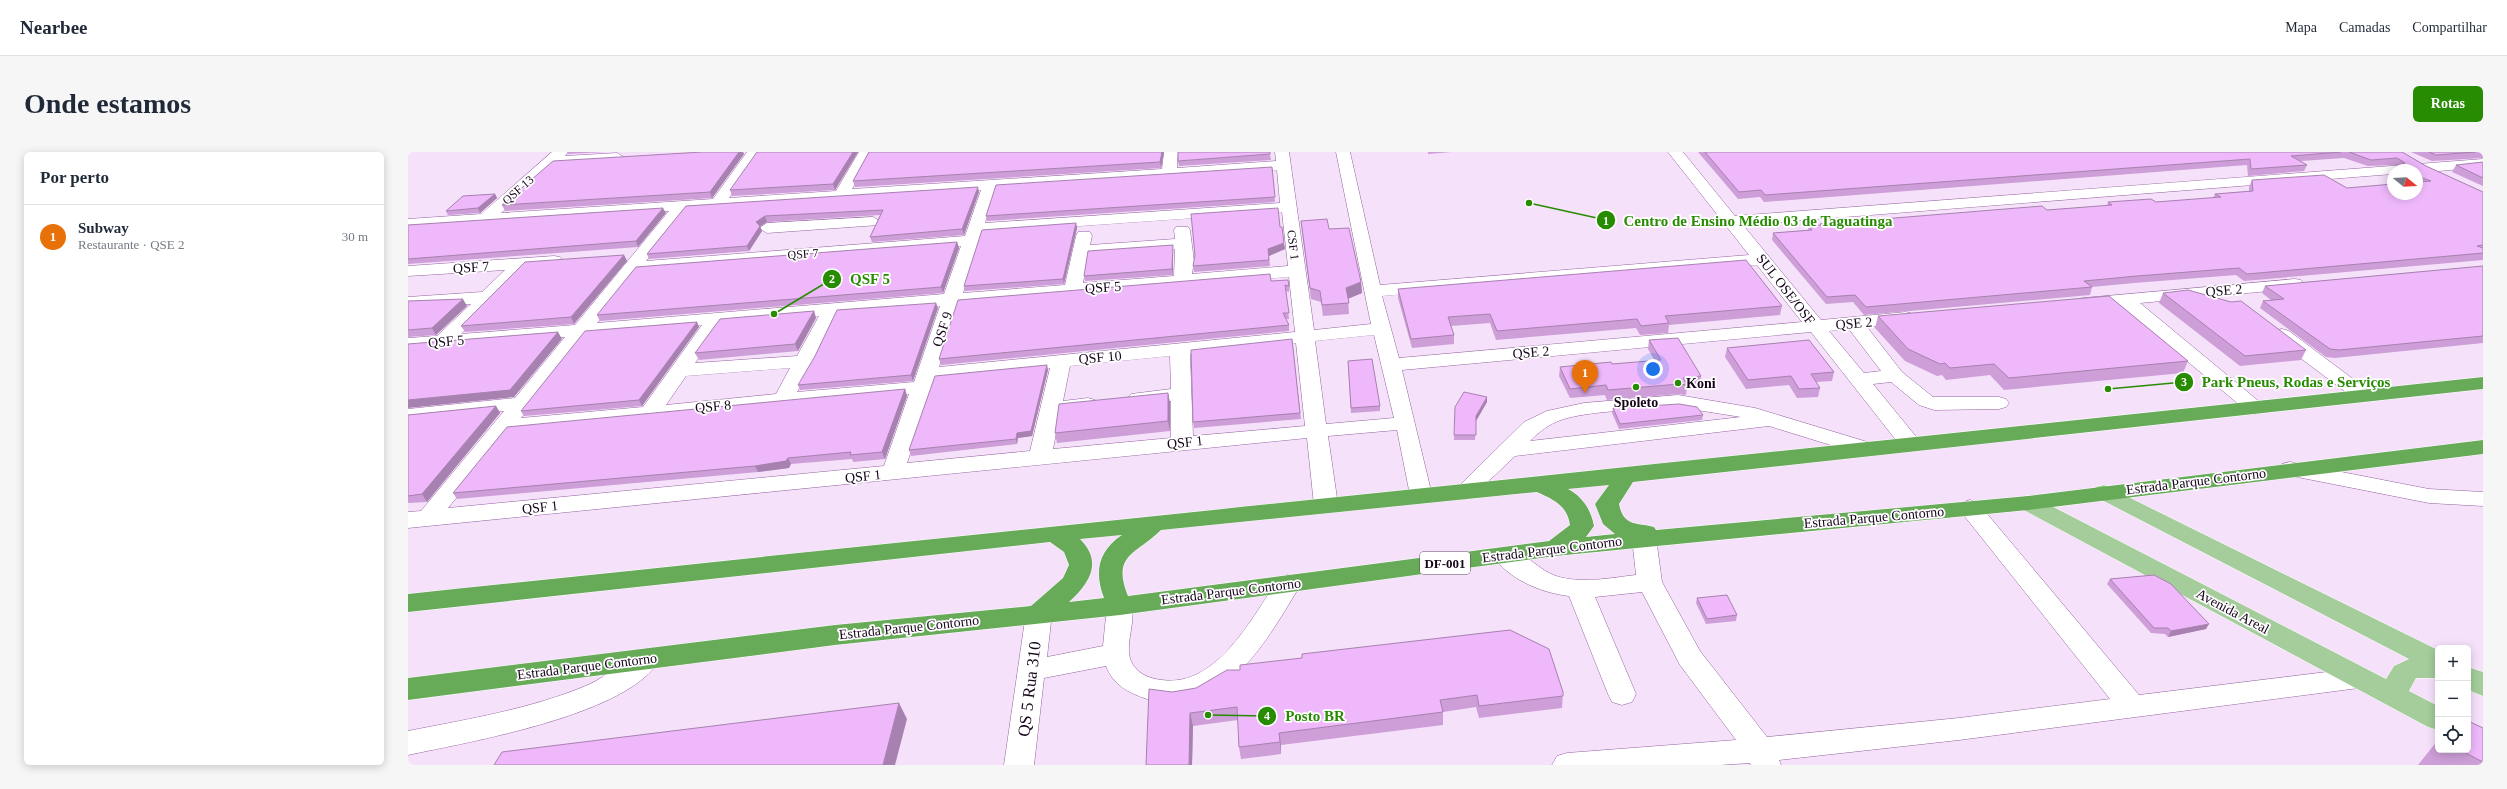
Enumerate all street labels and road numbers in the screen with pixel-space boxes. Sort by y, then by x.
street label: QSF 13 [499,173,537,207]
street label: CSF 1 [1284,229,1302,261]
street label: QSF 7 [787,246,819,262]
street label: SUL OSE/OSF [1753,251,1818,328]
street label: QSF 7 [452,259,490,276]
street label: QSF 5 [1084,279,1122,296]
street label: QSE 2 [2205,281,2243,300]
street label: QSF 9 [929,310,955,349]
street label: QSE 2 [1835,314,1873,333]
street label: QSF 5 [427,332,465,351]
street label: QSE 2 [1512,343,1550,362]
street label: QSF 10 [1078,348,1122,367]
street label: QSF 8 [694,397,732,416]
street label: QSF 1 [1166,433,1204,452]
street label: Estrada Parque Contorno [2125,465,2267,498]
street label: QSF 1 [844,467,882,486]
street label: QSF 1 [521,498,559,517]
street label: Estrada Parque Contorno [1803,504,1945,531]
street label: Estrada Parque Contorno [1481,533,1623,566]
road number: DF-001 [1420,552,1470,574]
street label: Estrada Parque Contorno [1160,575,1302,608]
street label: Avenida Areal [2194,586,2272,637]
street label: Estrada Parque Contorno [838,613,980,642]
street label: QS 5 Rua 310 [1014,640,1045,738]
street label: Estrada Parque Contorno [516,650,658,683]

